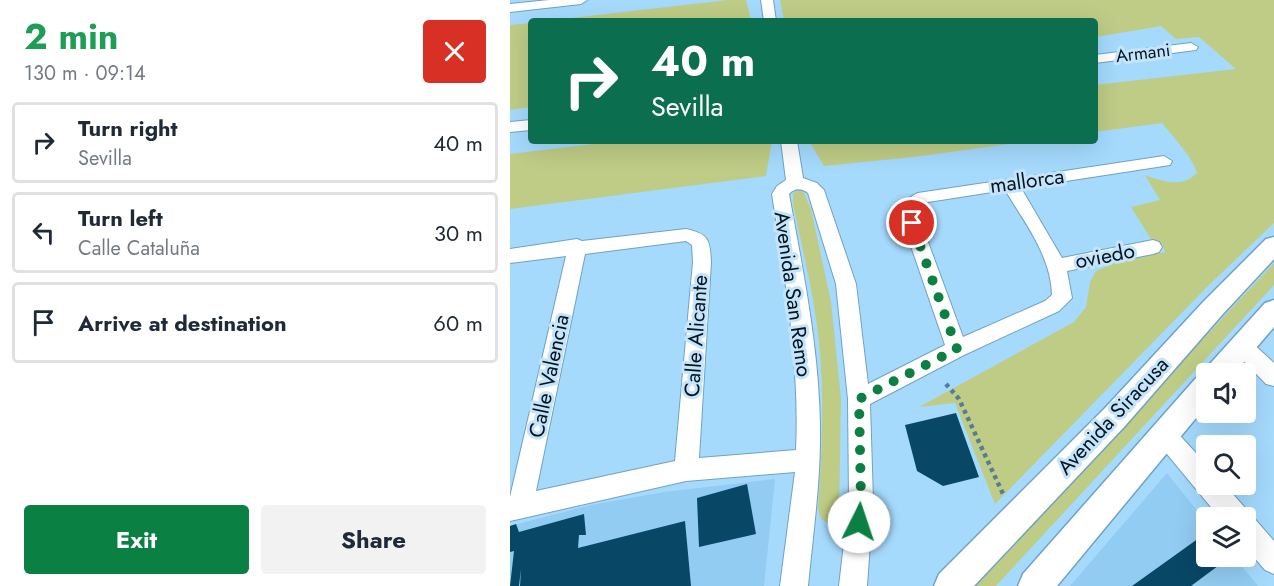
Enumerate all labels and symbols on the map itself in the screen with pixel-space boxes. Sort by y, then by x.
street label: Armani [1114,37,1172,69]
street label: mallorca [988,161,1066,201]
pin [886,197,937,248]
street label: Avenida San Remo [767,209,819,379]
street label: oviedo [1073,236,1137,276]
street label: Calle Alicante [677,274,715,398]
street label: Calle Valencia [521,312,577,440]
street label: Avenida Siracusa [1050,350,1176,482]
position arrow [827,490,891,554]

